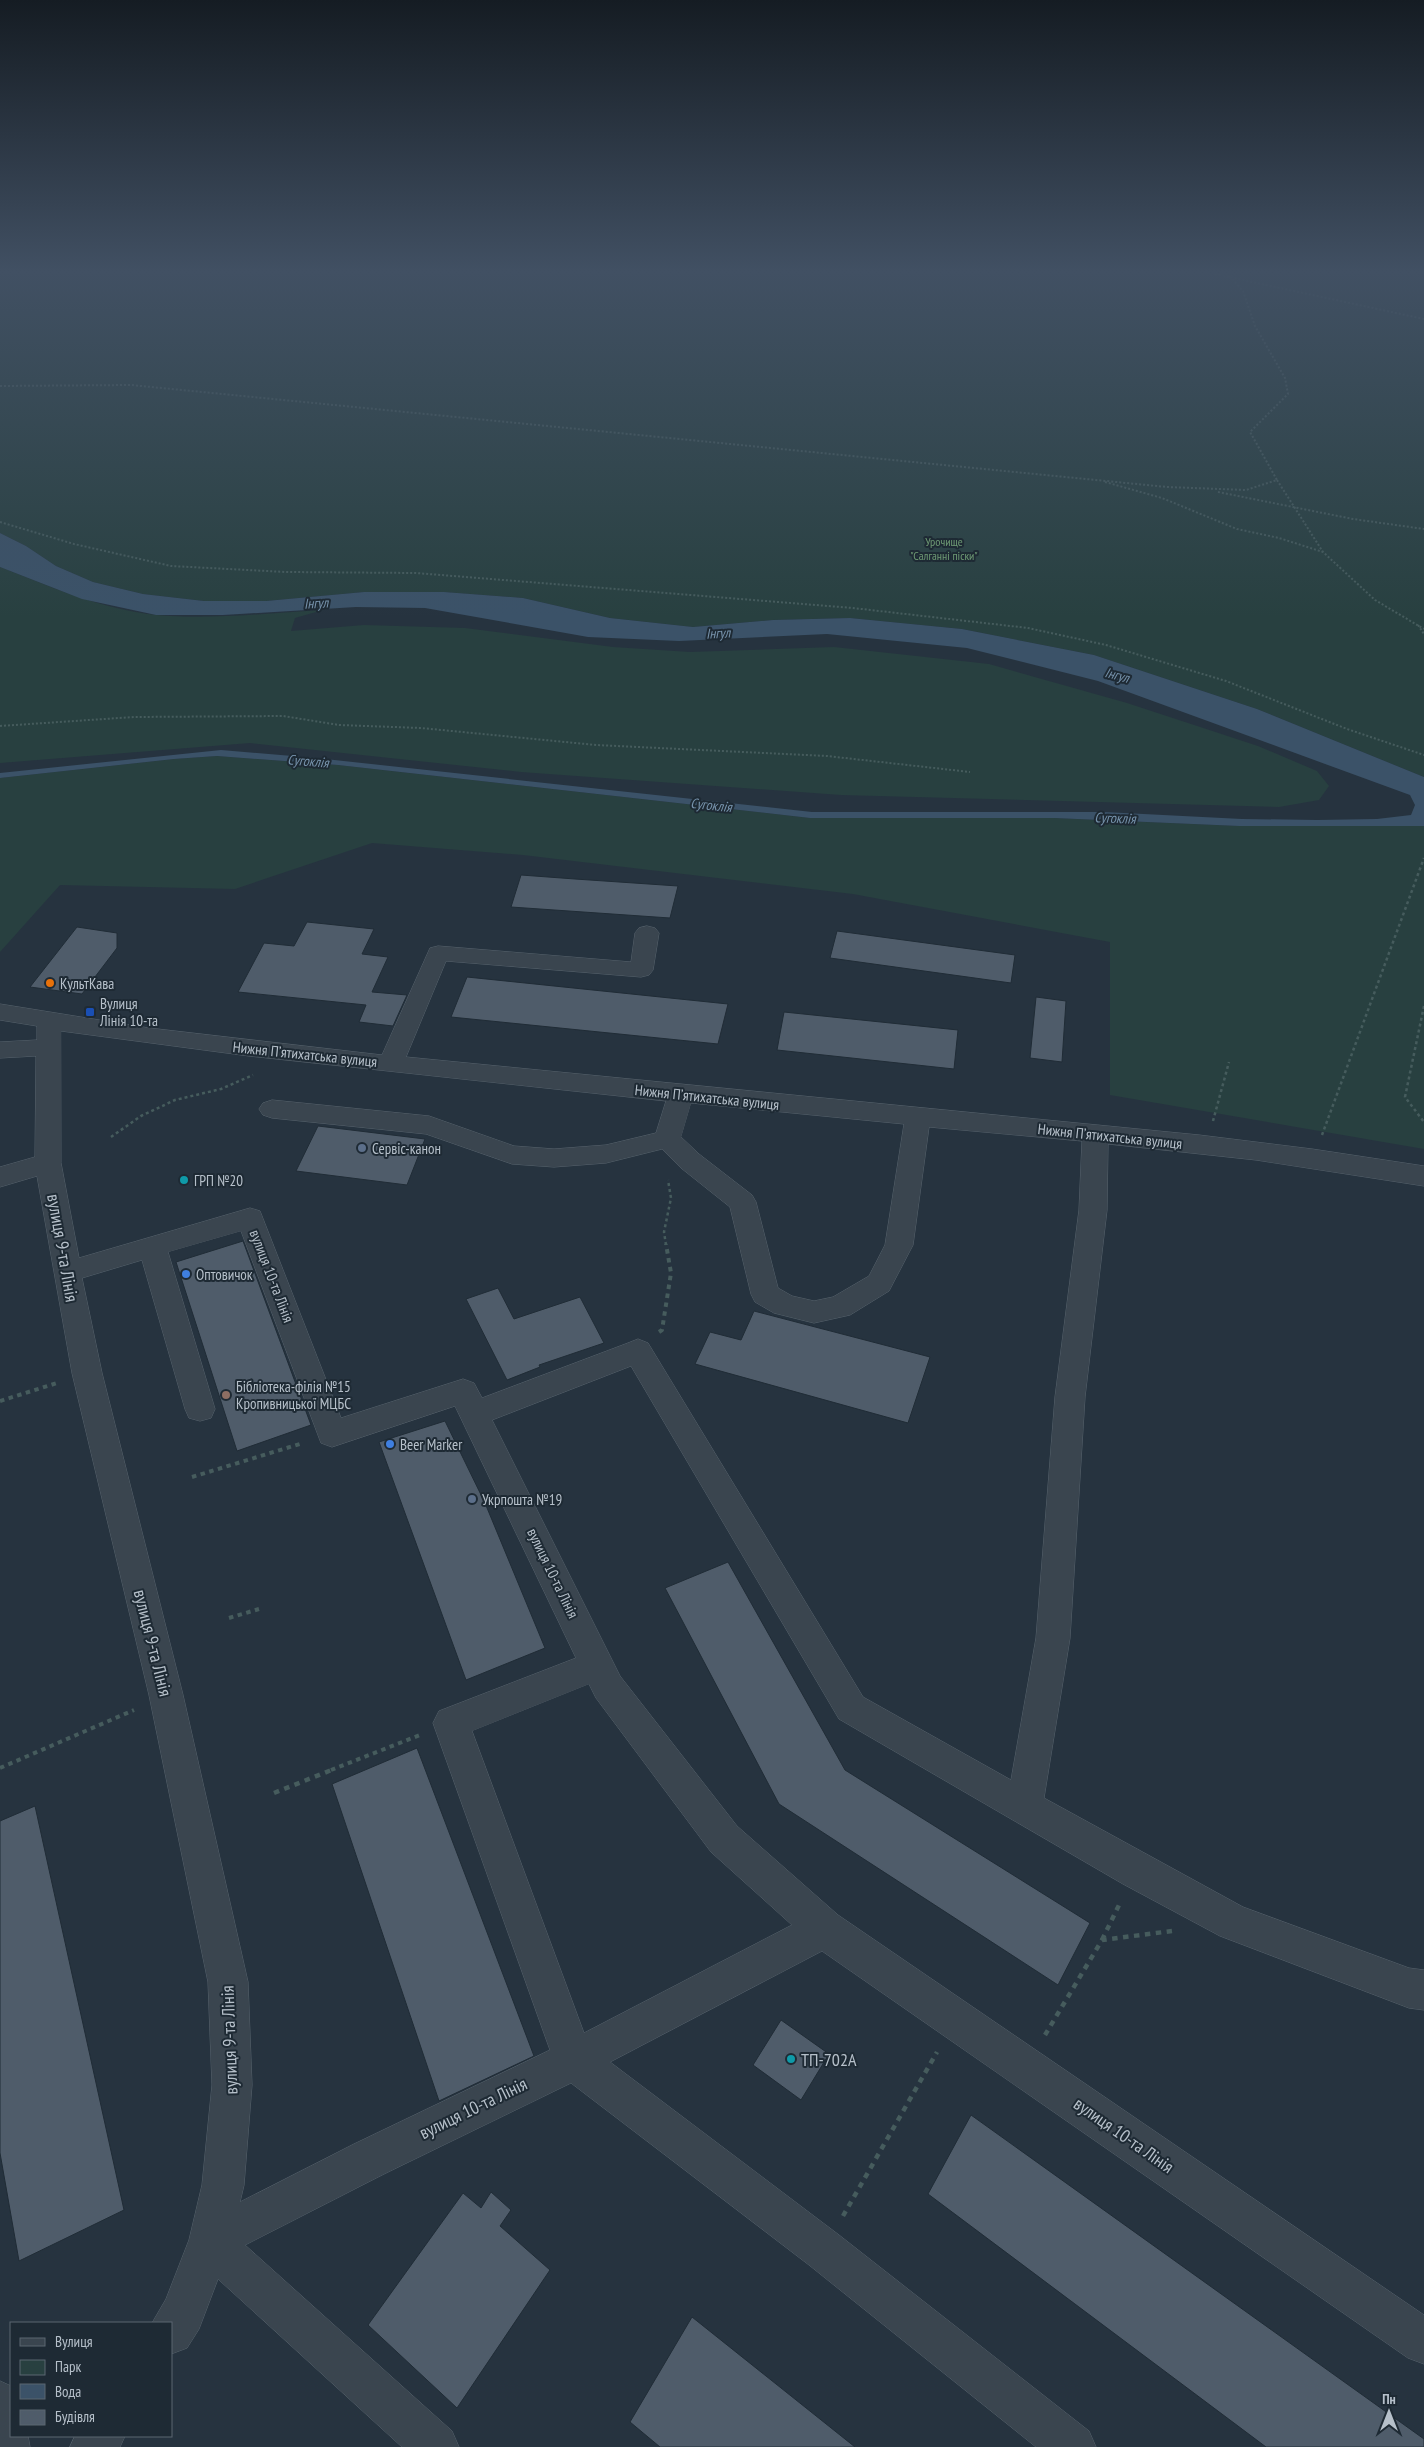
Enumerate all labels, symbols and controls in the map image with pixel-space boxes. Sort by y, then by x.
park label: Урочище "Салганні піски" [910,534,978,563]
water label: Інгул [303,593,330,613]
water label: Інгул [705,623,732,643]
water label: Інгул [1103,663,1132,687]
water label: Сугоклія [287,750,331,772]
water label: Сугоклія [689,794,734,816]
water label: Сугоклія [1094,808,1138,828]
place label: КультКава [60,974,114,993]
marker: КультКава [44,977,56,989]
place label: Вулиця Лінія 10-та [99,994,158,1030]
marker: Вулиця Лінія 10-та [84,1006,96,1018]
street label: Нижня Пʼятихатська вулиця [232,1037,378,1071]
street label: Нижня Пʼятихатська вулиця [634,1080,780,1114]
street label: Нижня Пʼятихатська вулиця [1037,1119,1183,1153]
place label: Сервіс-канон [372,1139,441,1158]
marker: Сервіс-канон [356,1142,368,1154]
place label: ГРП №20 [194,1171,243,1190]
marker: ГРП №20 [178,1174,190,1186]
street label: вулиця 9-та Лінія [42,1192,84,1304]
street label: вулиця 10-та Лінія [246,1227,298,1325]
place label: Оптовичок [196,1265,253,1284]
marker: Оптовичок [180,1268,192,1280]
place label: Бібліотека-філія №15 Кропивницької МЦБС [236,1377,351,1413]
marker: Бібліотека-філія №15 Кропивницької МЦБС [220,1389,232,1401]
place label: Beer Marker [400,1435,463,1454]
marker: Beer Marker [384,1438,396,1450]
place label: Укрпошта №19 [482,1490,562,1509]
marker: Укрпошта №19 [466,1493,478,1505]
street label: вулиця 10-та Лінія [523,1525,583,1621]
street label: вулиця 9-та Лінія [129,1587,177,1699]
street label: вулиця 9-та Лінія [216,1985,242,2095]
place label: ТП-702А [801,2048,857,2071]
marker: ТП-702А [785,2053,797,2065]
street label: вулиця 10-та Лінія [415,2072,531,2144]
street label: вулиця 10-та Лінія [1069,2092,1179,2178]
legend [10,2322,172,2437]
text: Вулиця [55,2332,93,2351]
text: Парк [55,2357,81,2376]
text: Вода [55,2382,81,2401]
north arrow [1364,2387,1414,2437]
text: Пн [1382,2390,1396,2408]
text: Будівля [55,2407,95,2426]

